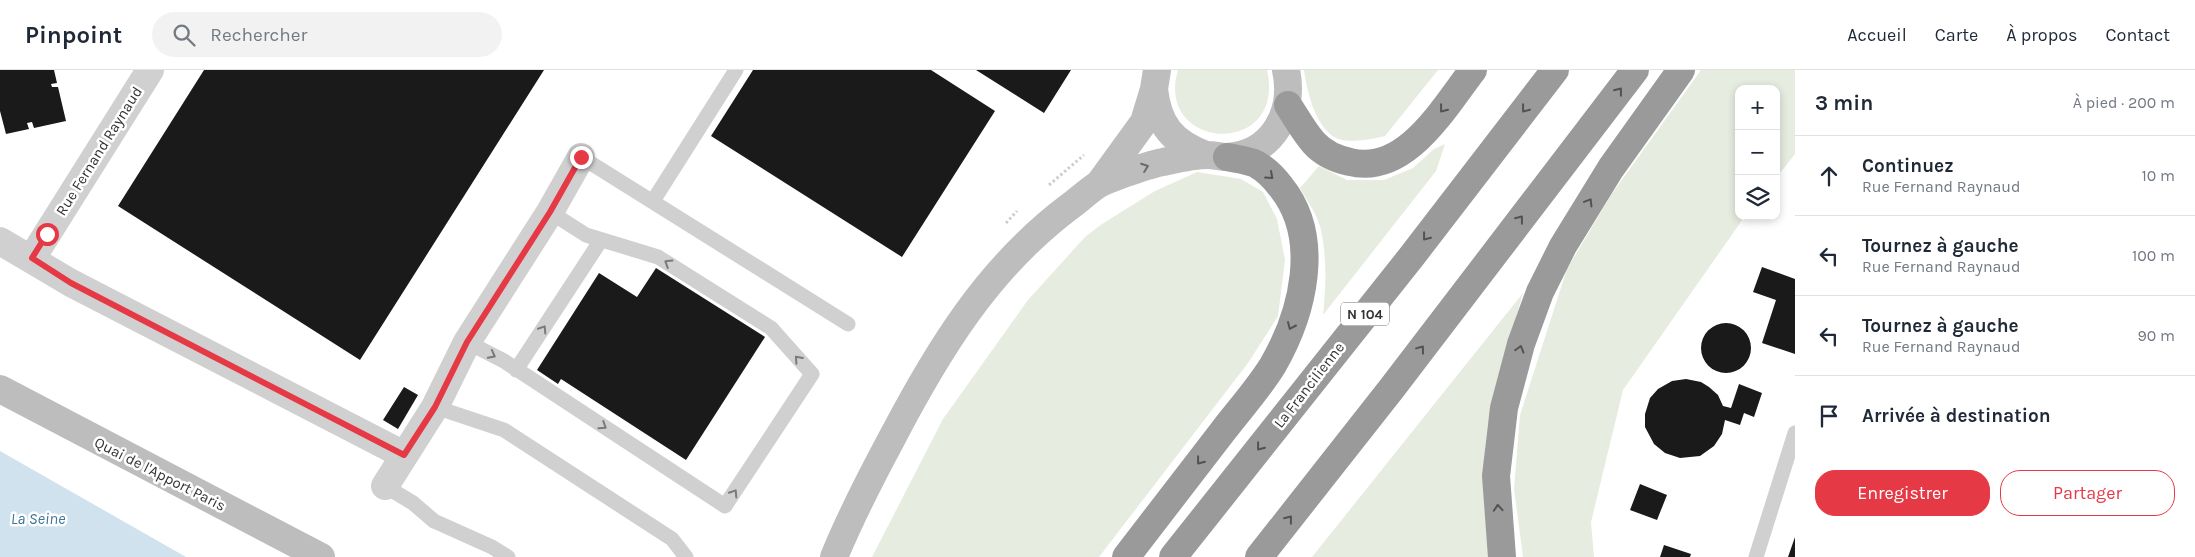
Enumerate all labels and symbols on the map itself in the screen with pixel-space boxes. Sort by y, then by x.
street label: Rue Fernand Raynaud [52,83,146,219]
one-way arrow [1613,87,1622,97]
one-way arrow [1440,103,1449,113]
one-way arrow [1523,103,1531,112]
route end [570,146,593,169]
one-way arrow [1140,163,1149,173]
one-way arrow [1265,170,1274,179]
one-way arrow [1583,199,1593,208]
one-way arrow [1514,216,1523,225]
route start [36,223,59,246]
one-way arrow [1423,231,1432,241]
one-way arrow [665,260,674,270]
road number: N 104 [1341,302,1389,325]
one-way arrow [1286,321,1297,330]
one-way arrow [536,325,546,334]
street label: La Francilienne [1270,339,1348,431]
one-way arrow [1514,344,1525,353]
one-way arrow [1415,345,1424,355]
one-way arrow [487,349,496,359]
one-way arrow [795,355,804,364]
one-way arrow [597,420,606,430]
street label: Quai de l'Apport Paris [91,433,229,515]
one-way arrow [1258,441,1266,450]
one-way arrow [1198,455,1206,464]
one-way arrow [728,489,737,498]
one-way arrow [1493,504,1504,512]
water label: La Seine [11,509,66,528]
one-way arrow [1283,515,1292,525]

